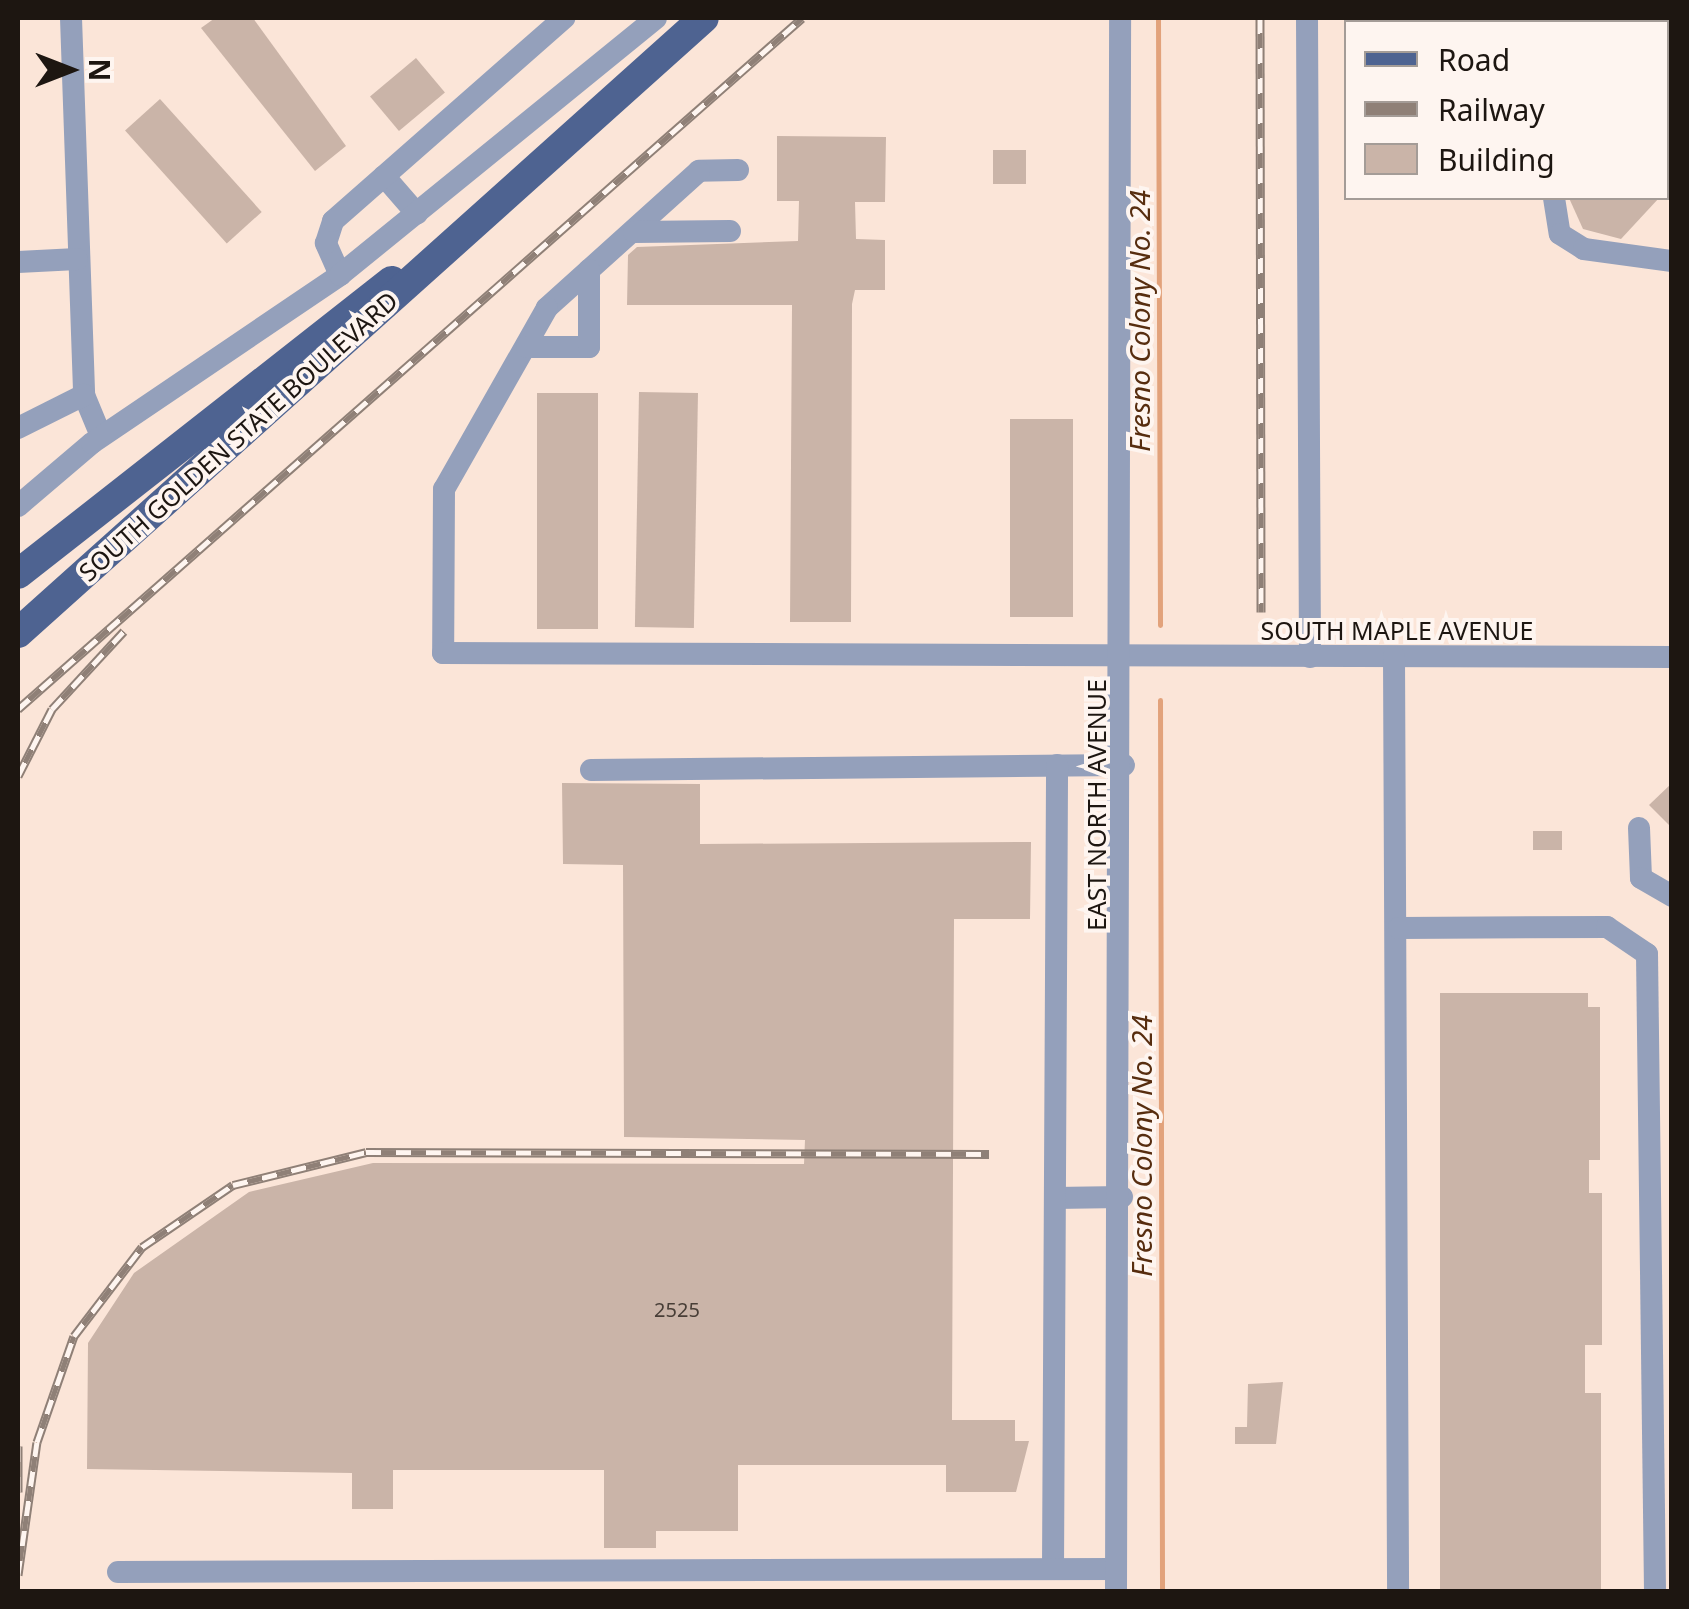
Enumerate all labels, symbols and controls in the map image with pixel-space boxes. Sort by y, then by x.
north arrow [20,20,120,120]
legend [1344,20,1669,200]
text: Road [1438,39,1510,80]
text: N [81,59,119,81]
text: Railway [1438,89,1545,130]
text: Building [1438,139,1555,180]
water label: Fresno Colony No. 24 [1122,190,1156,452]
street label: SOUTH GOLDEN STATE BOULEVARD [73,285,403,587]
street label: SOUTH MAPLE AVENUE [1261,615,1533,645]
street label: EAST NORTH AVENUE [1081,679,1111,931]
water label: Fresno Colony No. 24 [1124,1015,1158,1277]
house number: 2525 [654,1297,700,1321]

